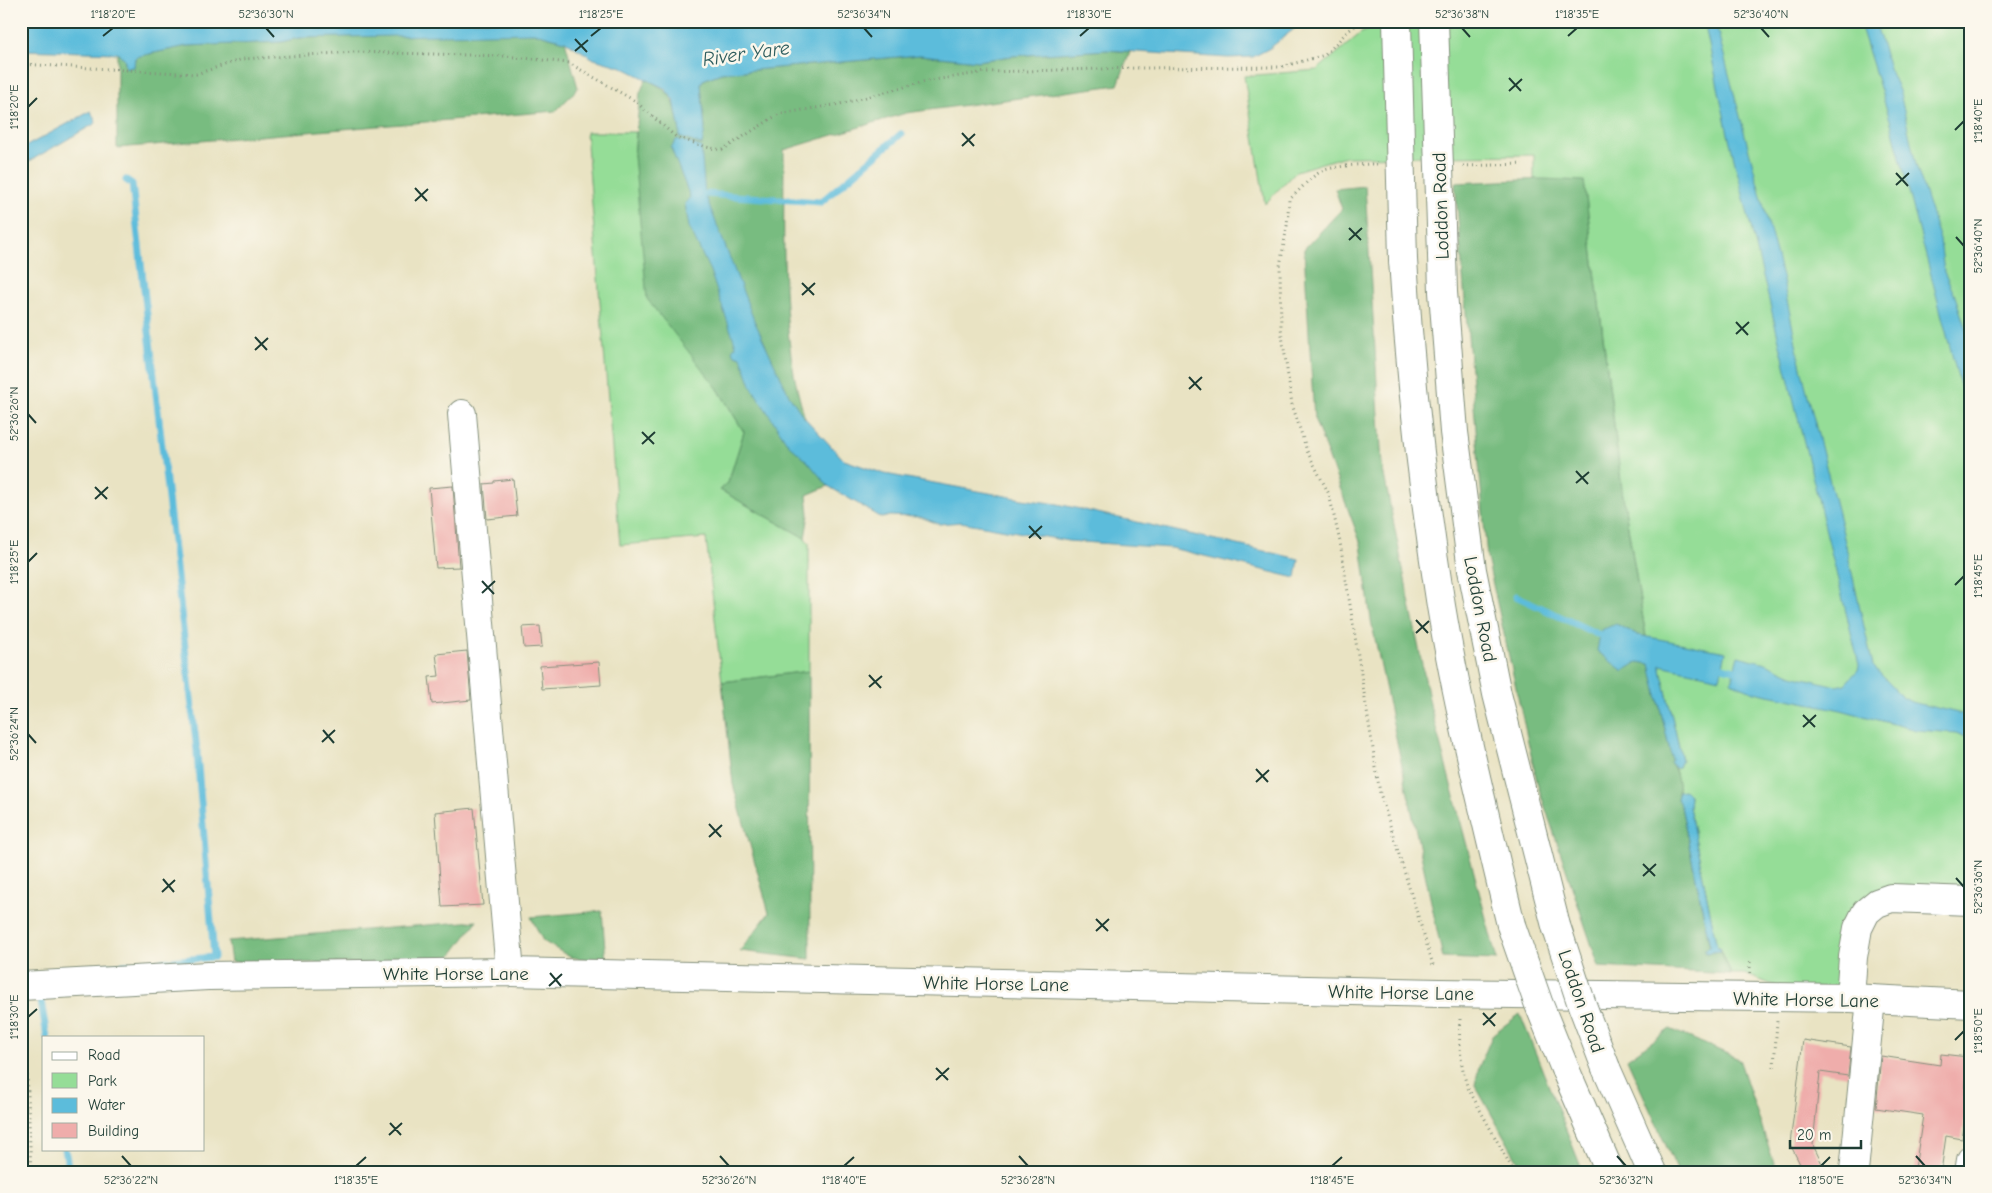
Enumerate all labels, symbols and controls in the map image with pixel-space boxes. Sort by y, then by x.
text: 1°18'20"E [90,7,136,21]
text: 52°36'30"N [238,7,294,21]
text: 1°18'25"E [579,7,623,21]
text: 52°36'34"N [837,7,891,21]
text: 1°18'30"E [1067,7,1111,21]
text: 52°36'38"N [1435,7,1489,21]
text: 1°18'35"E [1555,7,1599,21]
text: 52°36'40"N [1734,7,1788,21]
water label: River Yare [701,36,791,71]
text: 1°18'20"E [7,84,21,130]
text: 1°18'40"E [1971,99,1985,143]
street label: Loddon Road [1428,152,1454,260]
text: 52°36'40"N [1971,219,1985,273]
text: 52°36'26"N [7,387,21,441]
text: 1°18'25"E [7,540,21,584]
street label: Loddon Road [1459,554,1501,664]
text: 1°18'45"E [1971,554,1985,598]
text: 52°36'24"N [7,707,21,761]
text: 52°36'36"N [1971,860,1985,914]
street label: Loddon Road [1553,947,1609,1056]
street label: White Horse Lane [383,963,529,985]
street label: White Horse Lane [923,972,1069,996]
street label: White Horse Lane [1328,981,1474,1005]
street label: White Horse Lane [1733,988,1879,1012]
text: 1°18'30"E [7,995,21,1039]
text: 1°18'50"E [1971,1008,1985,1054]
legend [42,1036,205,1150]
text: Road [88,1046,120,1064]
text: Park [88,1072,117,1090]
text: Water [88,1096,125,1114]
scale bar [1790,1118,1861,1150]
text: Building [88,1122,139,1140]
text: 20 m [1797,1126,1831,1144]
text: 52°36'22"N [104,1173,158,1187]
text: 1°18'35"E [334,1173,378,1187]
text: 52°36'26"N [702,1173,756,1187]
text: 1°18'40"E [822,1173,866,1187]
text: 52°36'28"N [1001,1173,1055,1187]
text: 1°18'45"E [1310,1173,1354,1187]
text: 52°36'32"N [1599,1173,1653,1187]
text: 1°18'50"E [1798,1173,1844,1187]
text: 52°36'34"N [1898,1173,1952,1187]

